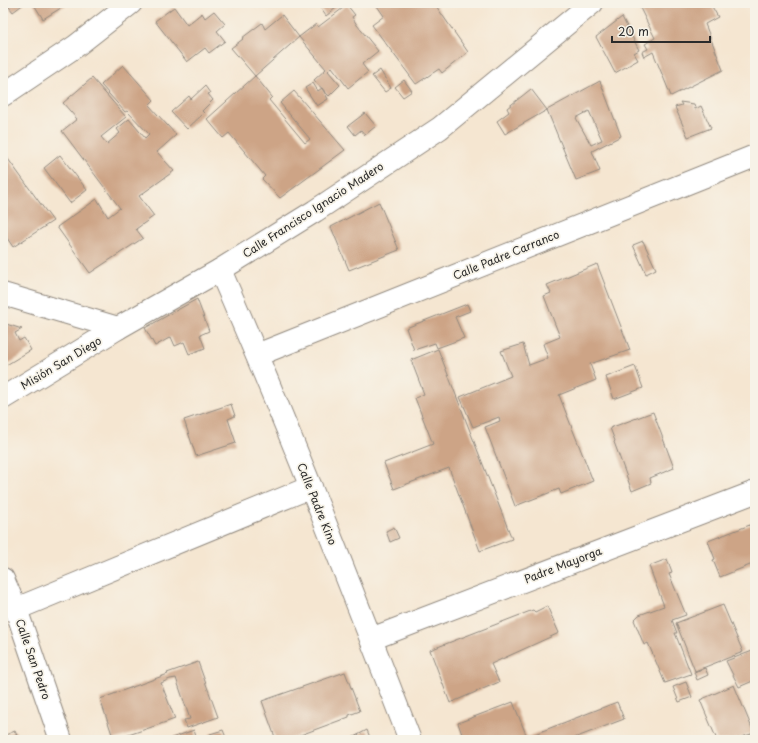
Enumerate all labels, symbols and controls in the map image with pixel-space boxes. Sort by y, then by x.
scale bar [612,18,710,44]
text: 20 m [618,22,649,40]
street label: Calle Francisco Ignacio Madero [239,157,387,262]
street label: Calle Padre Carranco [450,225,562,284]
street label: Misión San Diego [17,332,104,393]
street label: Calle Padre Kino [293,460,342,547]
street label: Padre Mayorga [522,542,604,587]
street label: Calle San Pedro [12,616,55,702]

